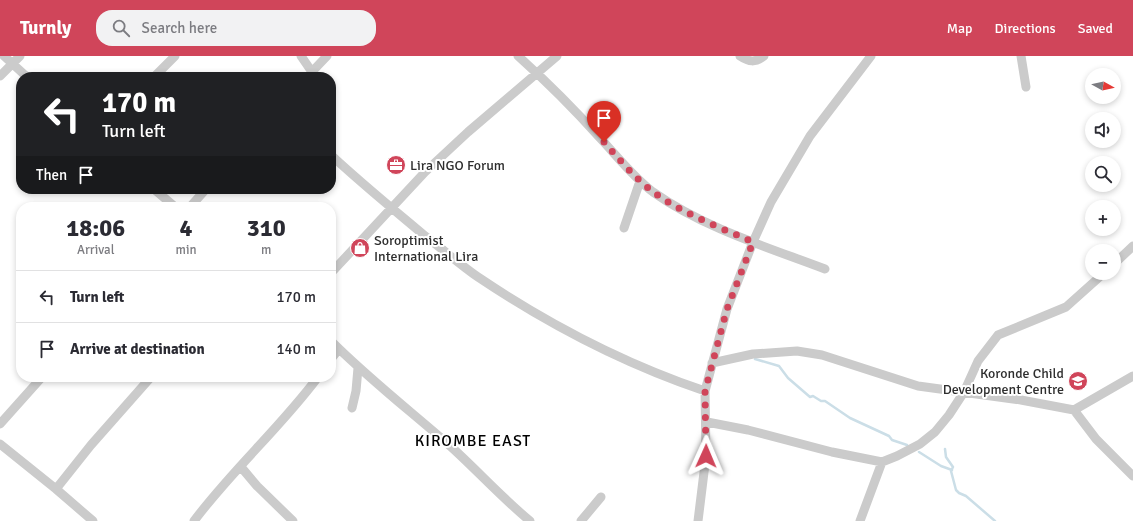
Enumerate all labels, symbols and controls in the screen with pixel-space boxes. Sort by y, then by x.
search box [96,10,376,46]
text: Turnly [20,16,72,40]
icon: search [110,17,132,39]
text: Search here [142,19,217,37]
text: Map [947,20,973,37]
text: Directions [995,20,1056,37]
text: Saved [1078,20,1113,37]
north arrow [1085,68,1121,104]
map controls [1085,68,1121,280]
text: 170 m [102,86,176,120]
icon: left [36,88,88,140]
pin [587,101,621,142]
icon: arrive [593,107,615,129]
button: sound [1085,112,1121,148]
text: Turn left [102,120,165,142]
office icon: Lira NGO Forum [385,154,407,176]
button: search [1085,156,1121,192]
place label: Lira NGO Forum [410,157,505,174]
icon: arrive [75,164,97,186]
text: Then [36,166,67,184]
button: + [1085,200,1121,236]
text: 18:06 [66,213,125,243]
text: 4 [180,213,192,243]
text: 310 [247,213,286,243]
place label: Soroptimist International Lira [374,232,478,265]
shop icon: Soroptimist International Lira [349,237,371,259]
text: Arrival [77,242,114,258]
text: min [176,242,197,258]
text: m [261,242,271,258]
button: − [1085,244,1121,280]
icon: left [36,286,58,308]
text: Turn left [70,288,124,306]
text: 170 m [276,288,316,306]
icon: arrive [36,338,58,360]
text: Arrive at destination [70,340,205,358]
text: 140 m [276,340,316,358]
place label: Koronde Child Development Centre [943,365,1064,398]
school or university icon: Koronde Child Development Centre [1067,370,1089,392]
district label: KIROMBE EAST [415,431,531,451]
position arrow [685,435,727,477]

